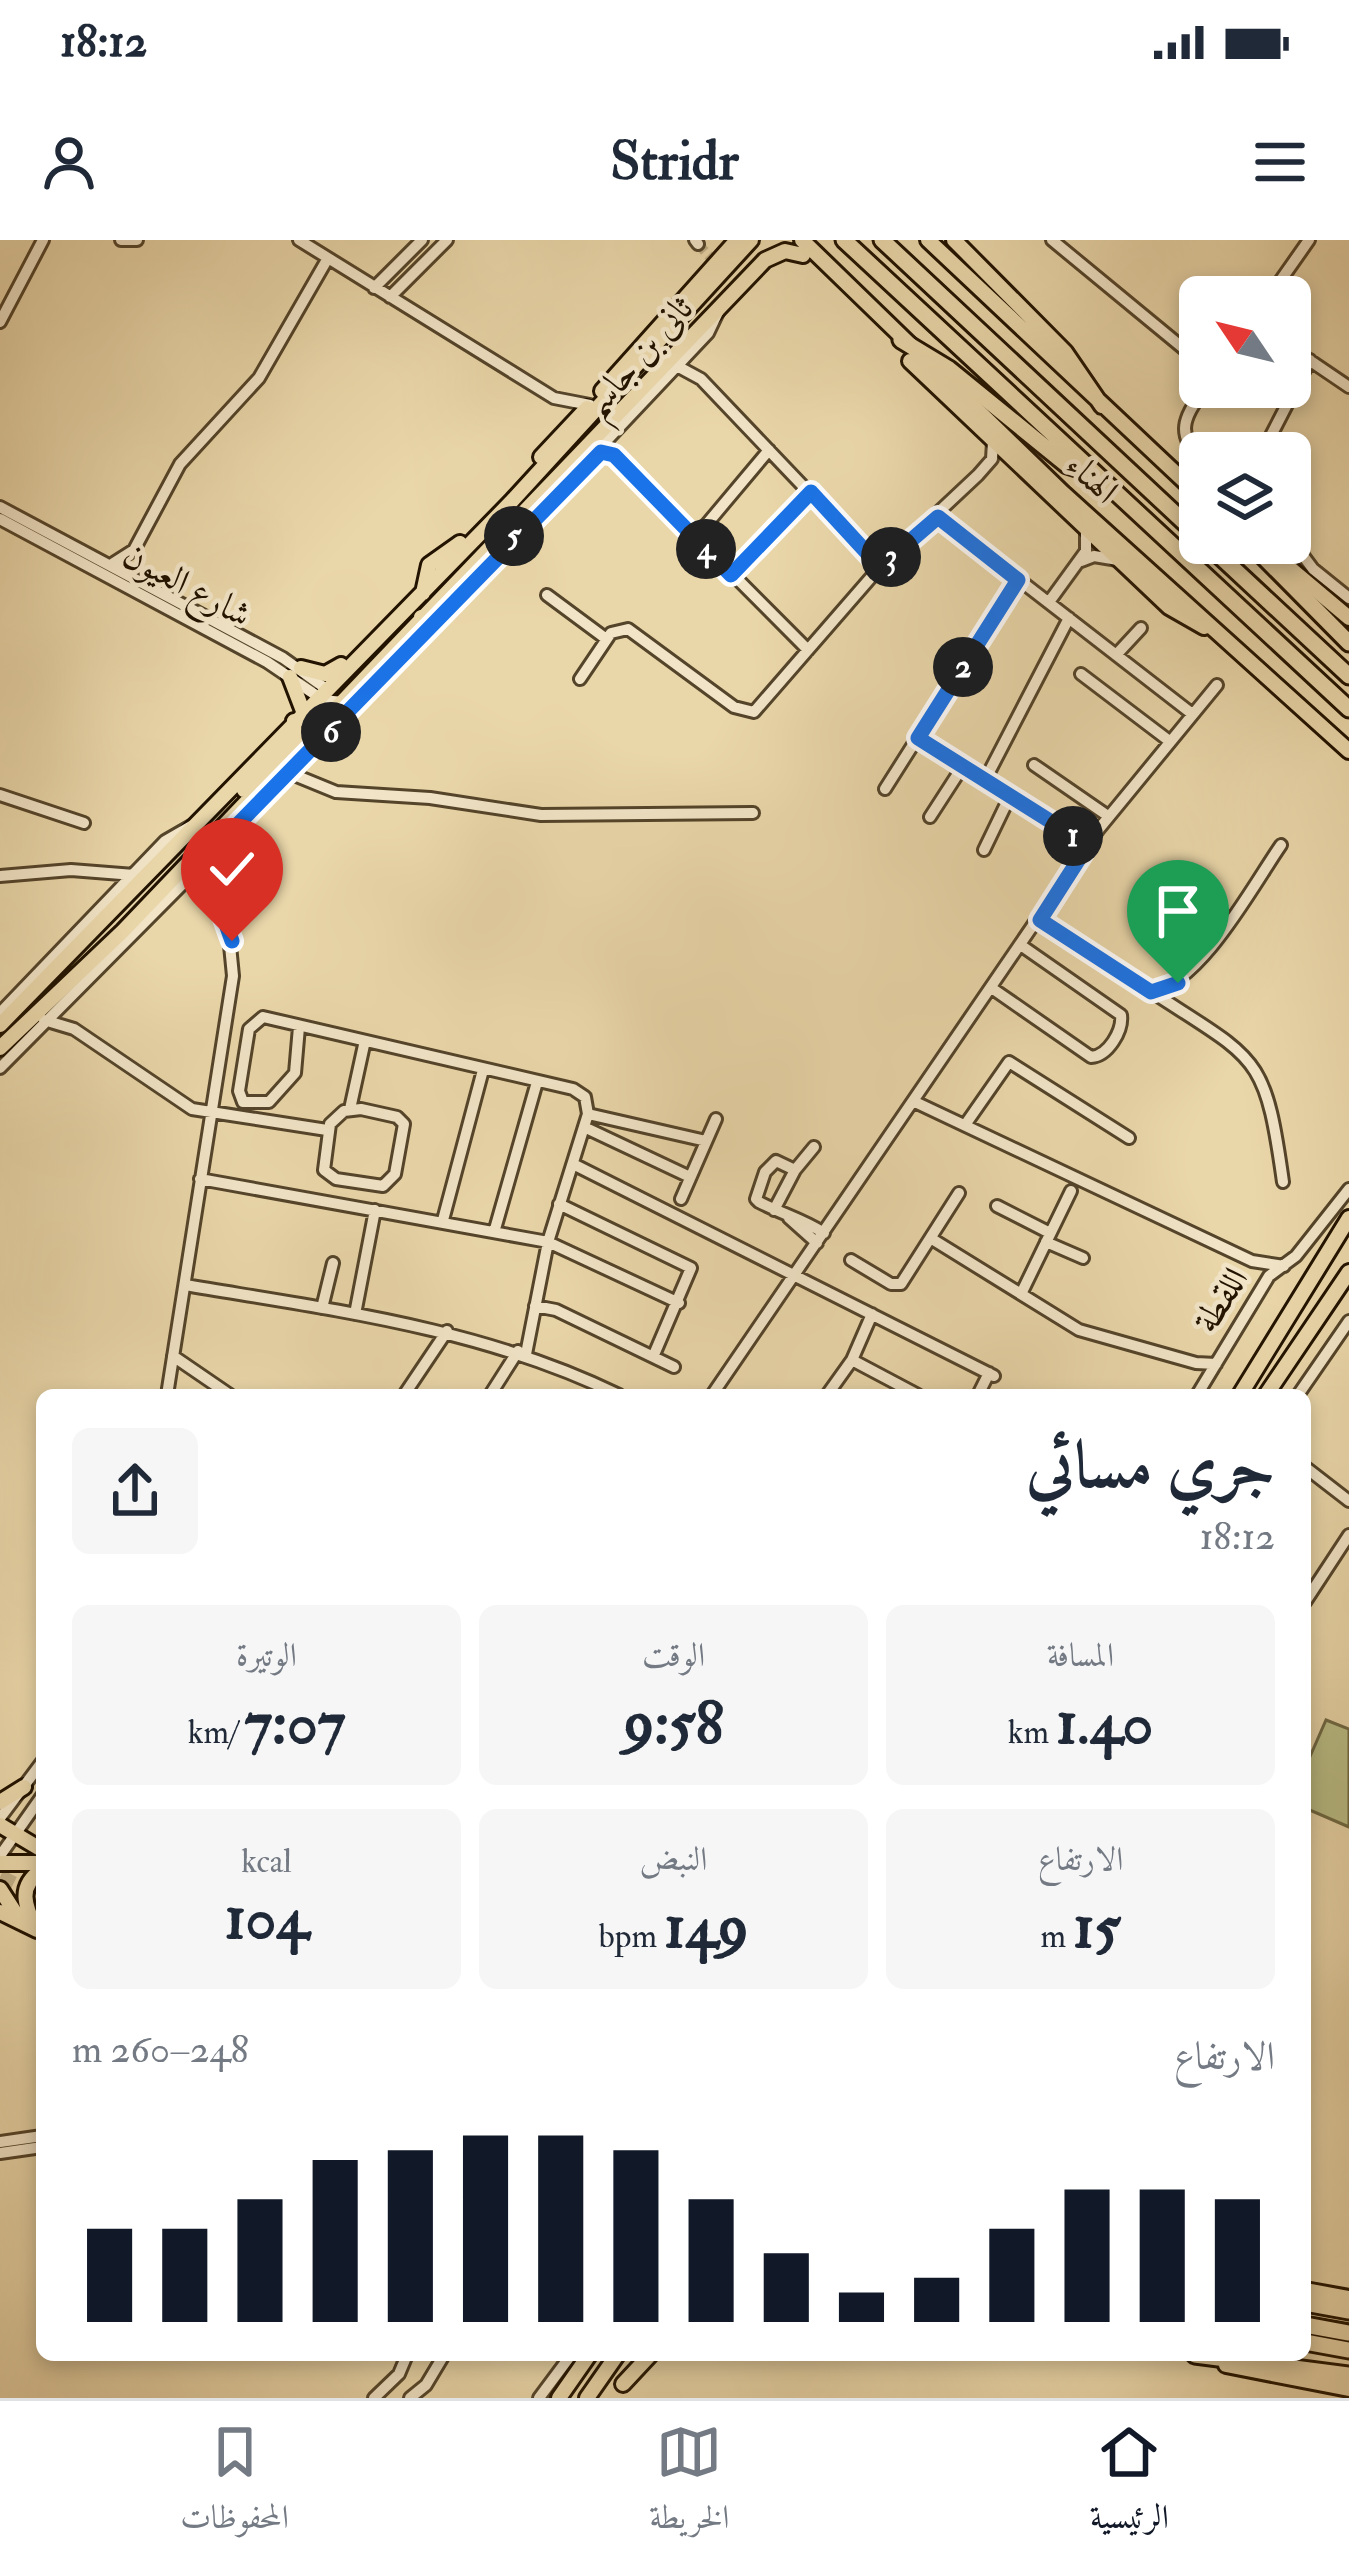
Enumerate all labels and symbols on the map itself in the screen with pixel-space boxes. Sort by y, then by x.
north arrow [1179,276,1311,408]
street label: ثانى بن جاسم [573,286,713,435]
street label: الهناء [1056,443,1128,513]
pin: 5 [484,506,544,566]
pin: 4 [676,519,736,579]
pin: 3 [861,527,921,587]
street label: شارع العيون [112,532,259,644]
pin: 2 [933,637,993,697]
pin: 6 [301,702,361,762]
pin: 1 [1043,806,1103,866]
pin [181,818,283,941]
pin [1127,860,1229,983]
street label: اللقطة [1184,1259,1258,1341]

